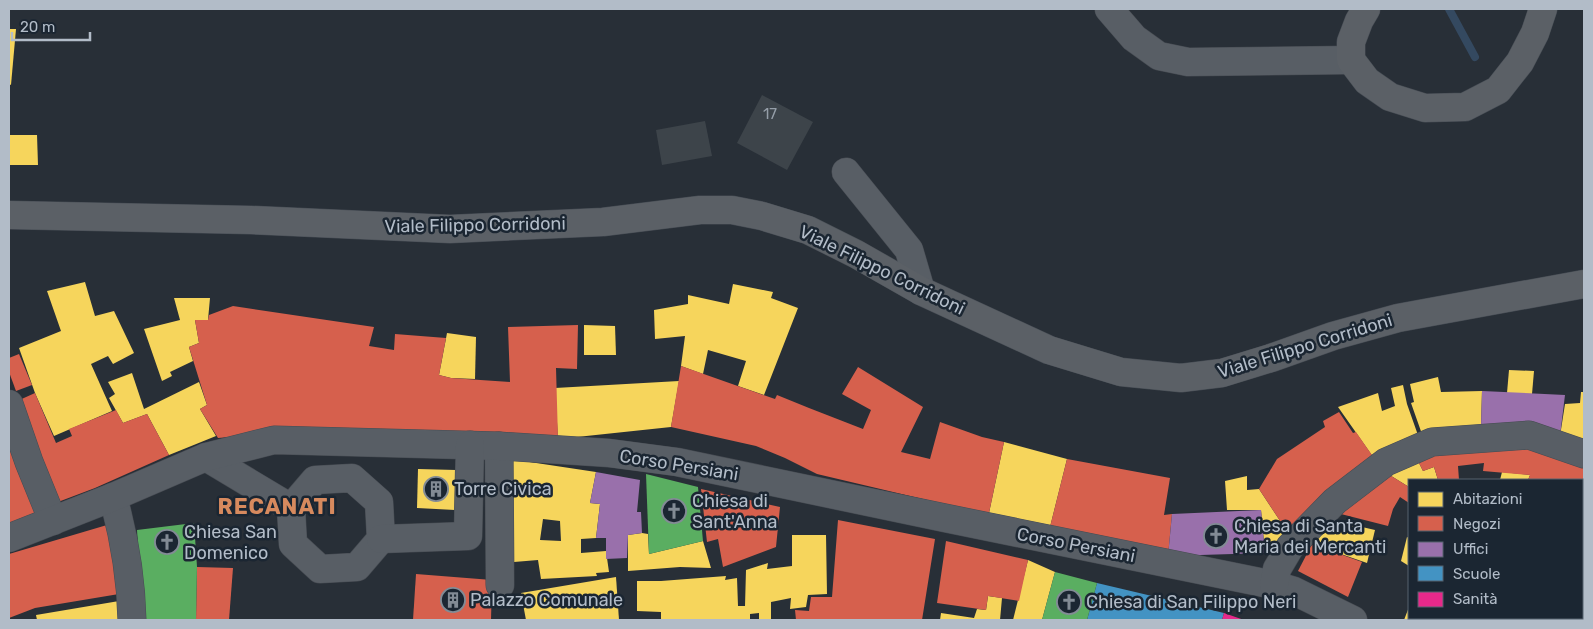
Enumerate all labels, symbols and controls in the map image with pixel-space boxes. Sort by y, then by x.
scale bar [12,10,90,42]
text: 20 m [20,18,55,36]
house number: 17 [763,105,777,123]
street label: Viale Filippo Corridoni [384,212,566,238]
street label: Viale Filippo Corridoni [796,220,968,320]
street label: Viale Filippo Corridoni [1215,309,1395,383]
street label: Corso Persiani [618,445,740,485]
building icon: Torre Civica [423,476,449,502]
place label: Torre Civica [454,478,552,500]
legend [1408,479,1583,619]
place label: Chiesa di Sant'Anna [692,490,777,533]
text: Abitazioni [1453,490,1522,508]
district label: RECANATI [217,493,337,520]
church icon: Chiesa di Sant'Anna [661,498,687,524]
place label: Chiesa di Santa Maria dei Mercanti [1234,515,1386,558]
text: Negozi [1453,515,1501,533]
place label: Chiesa San Domenico [184,521,277,564]
street label: Corso Persiani [1015,523,1137,567]
church icon: Chiesa di Santa Maria dei Mercanti [1203,523,1229,549]
church icon: Chiesa San Domenico [154,529,180,555]
text: Uffici [1453,540,1488,558]
text: Scuole [1453,565,1500,583]
building icon: Palazzo Comunale [440,587,466,613]
place label: Palazzo Comunale [470,589,623,611]
church icon: Chiesa di San Filippo Neri [1056,589,1082,615]
text: Sanità [1453,590,1497,608]
place label: Chiesa di San Filippo Neri [1086,591,1296,613]

